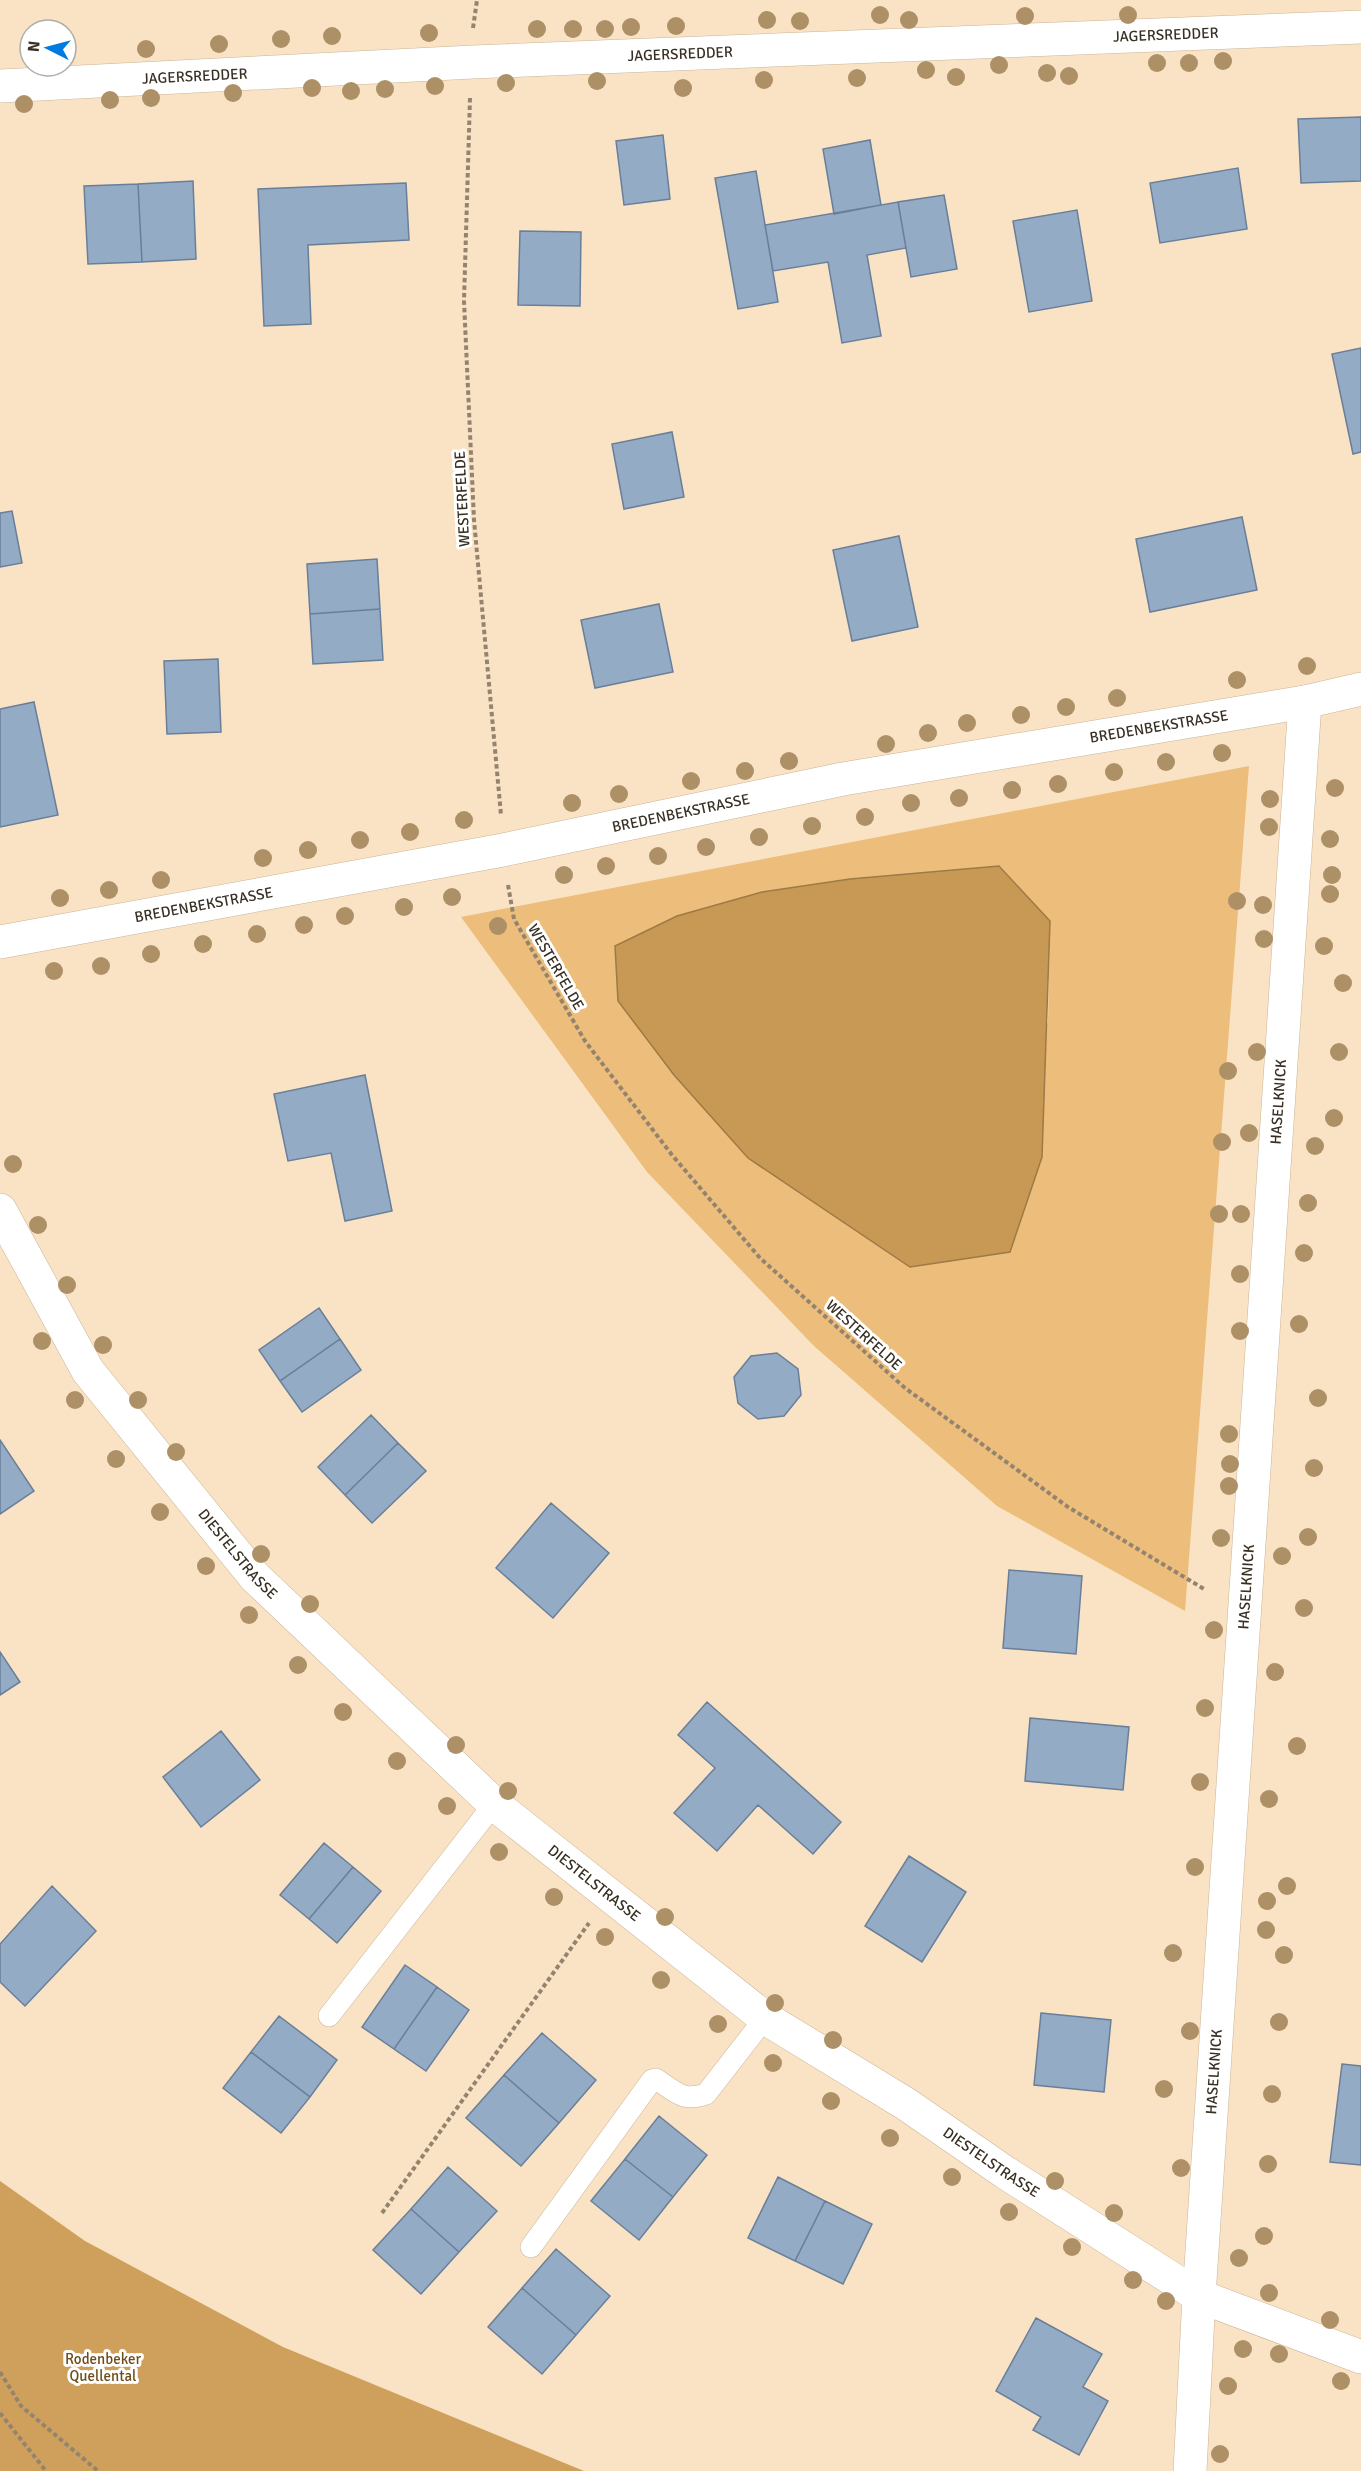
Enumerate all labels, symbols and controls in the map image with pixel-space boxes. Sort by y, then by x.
north arrow [18,18,78,78]
street label: JAGERSREDDER [1113,24,1219,46]
text: N [24,40,45,53]
street label: JAGERSREDDER [627,43,733,65]
street label: JAGERSREDDER [142,64,248,88]
street label: WESTERFELDE [450,450,474,548]
street label: BREDENBEKSTRASSE [1088,706,1230,747]
street label: BREDENBEKSTRASSE [610,790,751,836]
street label: BREDENBEKSTRASSE [133,883,274,926]
street label: WESTERFELDE [524,921,588,1013]
street label: HASELKNICK [1267,1059,1290,1145]
street label: WESTERFELDE [822,1296,906,1374]
street label: DIESTELSTRASSE [194,1505,281,1603]
street label: HASELKNICK [1234,1544,1258,1630]
street label: DIESTELSTRASSE [544,1841,644,1925]
street label: HASELKNICK [1202,2028,1226,2115]
street label: DIESTELSTRASSE [939,2123,1043,2201]
park label: Rodenbeker Quellental [65,2350,141,2385]

